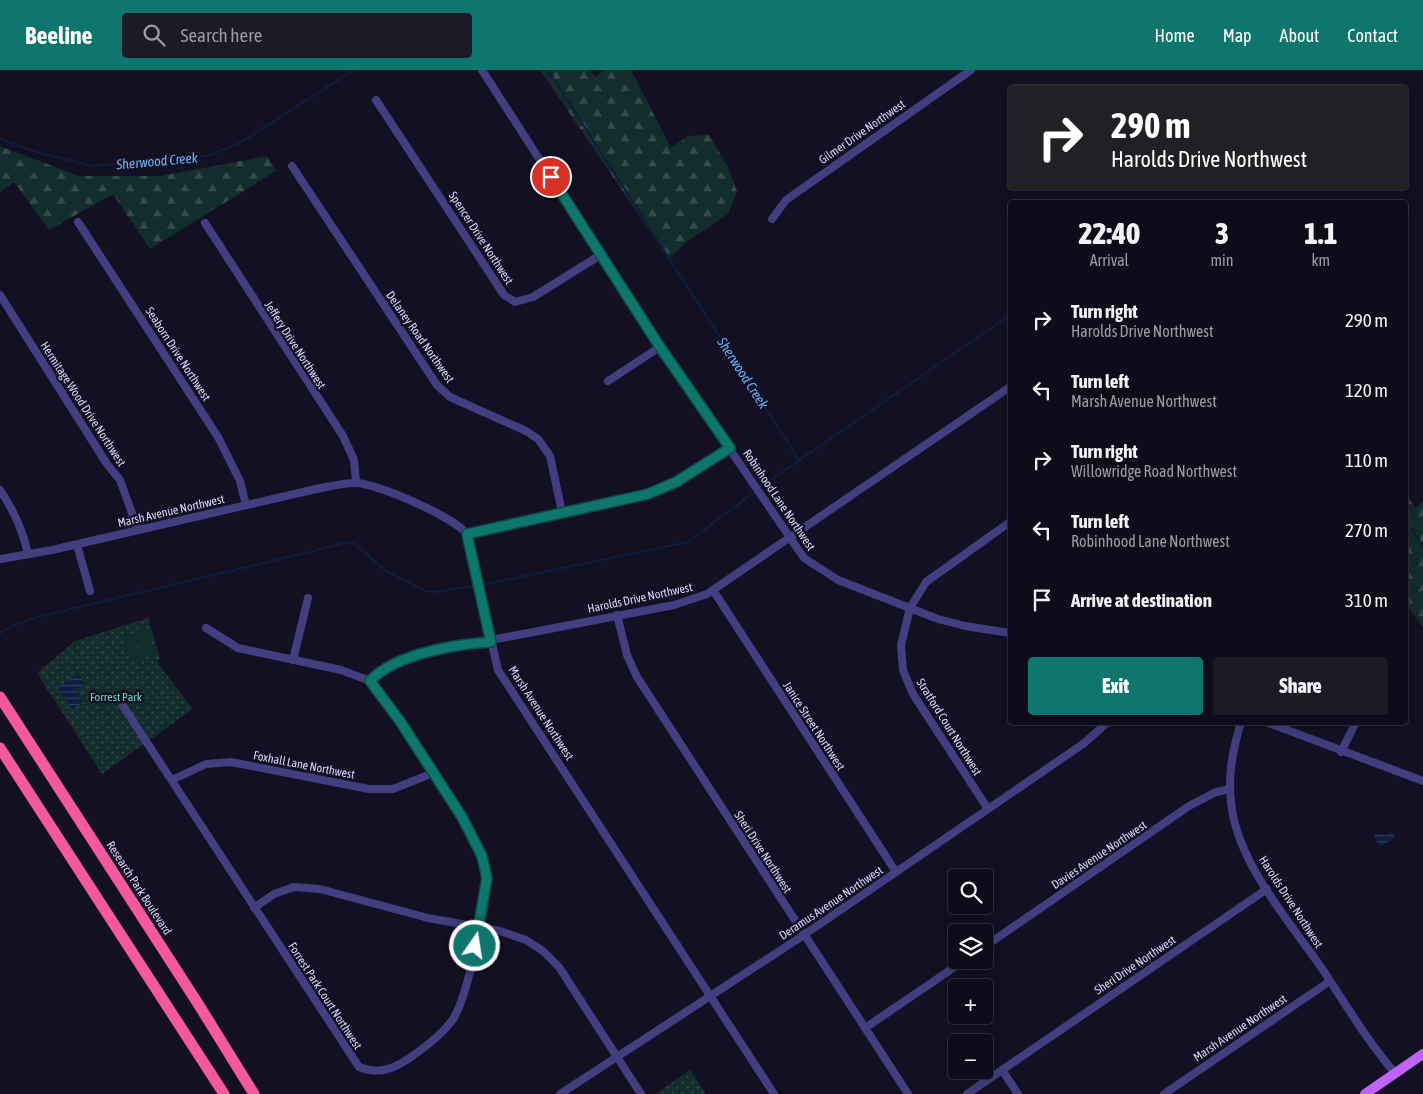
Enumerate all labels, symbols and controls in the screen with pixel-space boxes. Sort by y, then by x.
search box [122,13,472,58]
icon: search [140,21,168,49]
text: Beeline [25,22,92,49]
text: Search here [180,24,262,46]
text: Home [1155,25,1195,46]
text: Map [1223,25,1252,46]
text: About [1280,25,1319,46]
text: Contact [1347,25,1398,46]
street label: Gilmer Drive Northwest [816,97,908,167]
icon: right [1028,105,1093,170]
text: 290 m [1111,105,1190,145]
text: Harolds Drive Northwest [1111,146,1307,172]
water label: Sherwood Creek [115,149,199,173]
pin [530,156,572,198]
icon: arrive [537,163,565,191]
street label: Spencer Drive Northwest [446,189,516,287]
text: 22:40 [1078,216,1140,250]
text: 3 [1215,216,1229,250]
text: 1.1 [1304,216,1338,250]
text: Arrival [1090,251,1129,269]
text: min [1211,251,1234,269]
text: km [1311,251,1330,269]
street label: Delaney Road Northwest [383,288,457,386]
street label: Jeffery Drive Northwest [261,298,329,392]
text: Turn right [1071,300,1138,322]
street label: Seaborn Drive Northwest [142,305,214,404]
icon: right [1028,306,1056,334]
text: 290 m [1345,309,1388,331]
text: Harolds Drive Northwest [1071,322,1214,340]
water label: Sherwood Creek [713,334,772,412]
street label: Hermitage Wood Drive Northwest [37,339,129,469]
text: Turn left [1071,370,1129,392]
icon: left [1028,376,1056,404]
text: 120 m [1345,379,1388,401]
text: Marsh Avenue Northwest [1071,392,1217,410]
text: Turn right [1071,440,1138,462]
icon: right [1028,446,1056,474]
street label: Robinhood Lane Northwest [740,447,818,554]
text: 110 m [1345,449,1388,471]
text: Willowridge Road Northwest [1071,462,1237,480]
street label: Marsh Avenue Northwest [116,492,226,530]
text: Turn left [1071,510,1129,532]
icon: left [1028,516,1056,544]
text: 270 m [1345,519,1388,541]
text: Robinhood Lane Northwest [1071,532,1230,550]
street label: Harolds Drive Northwest [586,580,694,616]
icon: arrive [1028,586,1056,614]
text: Arrive at destination [1071,589,1212,611]
text: 310 m [1345,589,1388,611]
button: Exit [1028,657,1203,715]
button: Share [1213,657,1388,715]
street label: Marsh Avenue Northwest [505,663,577,763]
street label: Stratford Court Northwest [913,676,985,778]
street label: Janice Street Northwest [780,679,848,774]
park label: Forrest Park [90,690,143,704]
street label: Foxhall Lane Northwest [252,748,356,782]
street label: Sheri Drive Northwest [731,808,795,896]
street label: Davies Avenue Northwest [1049,818,1150,892]
street label: Research Park Boulevard [103,838,175,938]
street label: Harolds Drive Northwest [1256,853,1326,951]
street label: Deramus Avenue Northwest [777,863,886,943]
map controls [948,869,993,1079]
button: search [948,869,993,914]
position arrow [448,919,500,971]
button: layers [948,924,993,969]
street label: Sheri Drive Northwest [1092,932,1179,997]
street label: Forrest Park Court Northwest [285,940,365,1053]
button: + [948,979,993,1024]
street label: Marsh Avenue Northwest [1191,991,1290,1064]
button: − [948,1034,993,1079]

